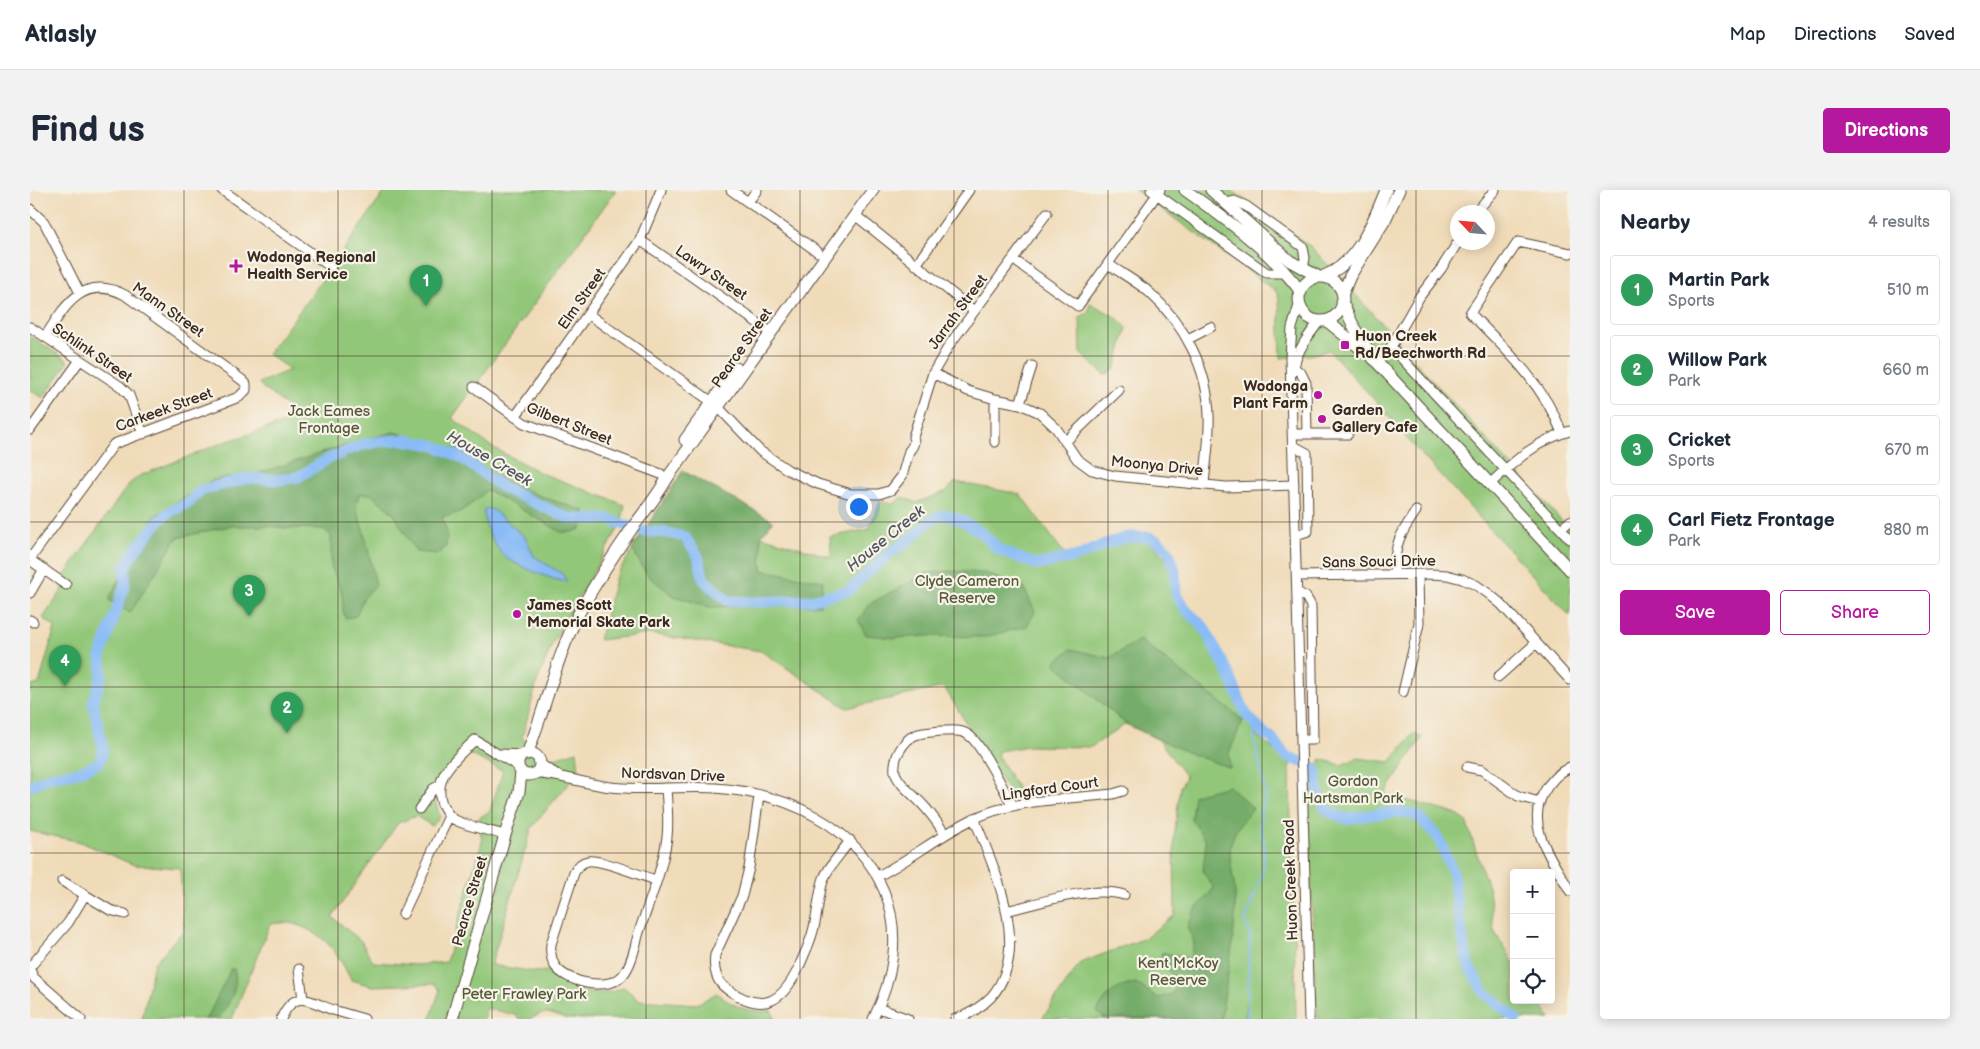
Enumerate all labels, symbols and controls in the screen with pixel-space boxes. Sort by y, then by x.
text: Atlasly [25,20,96,49]
text: Map [1730,24,1766,45]
text: Directions [1794,24,1876,45]
text: Saved [1904,24,1955,45]
button: Directions [1823,108,1950,153]
text: Find us [30,109,145,152]
north arrow [1450,205,1495,250]
text: Nearby [1620,210,1690,235]
text: 4 results [1868,213,1930,232]
street label: Lawry Street [671,241,751,305]
place label: Wodonga Regional Health Service [247,248,376,284]
marker: Wodonga Regional Health Service [229,259,243,273]
street label: Elm Street [554,264,610,333]
pin: 1 [410,265,442,306]
text: Martin Park [1668,269,1769,292]
street label: Jarrah Street [924,270,992,353]
street label: Mann Street [128,278,208,342]
text: 1 [1634,281,1640,300]
text: 510 m [1887,281,1929,300]
text: Sports [1668,292,1715,311]
street label: Pearce Street [708,304,777,392]
street label: Schlink Street [48,319,136,387]
place label: Huon Creek Rd/Beechworth Rd [1355,327,1486,363]
marker: Huon Creek Rd/Beechworth Rd [1339,339,1351,351]
text: Willow Park [1668,349,1767,372]
text: 2 [1632,361,1642,380]
text: 660 m [1882,361,1929,380]
text: Park [1668,372,1700,391]
place label: Wodonga Plant Farm [1233,377,1308,413]
street label: Carkeek Street [113,384,215,436]
marker: Wodonga Plant Farm [1312,389,1324,401]
street label: Gilbert Street [523,398,615,450]
place label: Garden Gallery Cafe [1332,401,1418,437]
park label: Jack Eames Frontage [288,402,371,438]
marker: Garden Gallery Cafe [1316,413,1328,425]
water label: House Creek [443,427,536,492]
text: Cricket [1668,429,1731,452]
text: 3 [1632,441,1642,460]
text: 670 m [1884,441,1929,460]
street label: Moonya Drive [1110,452,1204,480]
text: Sports [1668,452,1715,471]
your location [846,494,872,520]
water label: House Creek [843,501,930,576]
text: Carl Fietz Frontage [1668,509,1835,532]
text: 4 [1632,521,1642,540]
text: 880 m [1883,521,1929,540]
text: Park [1668,532,1700,551]
street label: Sans Souci Drive [1322,552,1436,572]
park label: Clyde Cameron Reserve [915,572,1019,608]
pin: 3 [233,575,265,616]
button: Save [1620,590,1770,635]
button: Share [1780,590,1930,635]
place label: James Scott Memorial Skate Park [527,596,670,632]
marker: James Scott Memorial Skate Park [511,608,523,620]
pin: 4 [49,645,81,686]
pin: 2 [271,692,303,733]
street label: Nordsvan Drive [621,764,726,786]
park label: Gordon Hartsman Park [1303,772,1404,808]
street label: Lingford Court [1001,773,1100,805]
street label: Huon Creek Road [1279,819,1303,941]
street label: Pearce Street [448,853,492,948]
map controls [1510,869,1555,1004]
button: + [1510,869,1555,914]
button: − [1510,914,1555,959]
park label: Kent McKoy Reserve [1137,954,1219,990]
button: locate [1510,959,1555,1004]
park label: Peter Frawley Park [462,985,587,1004]

